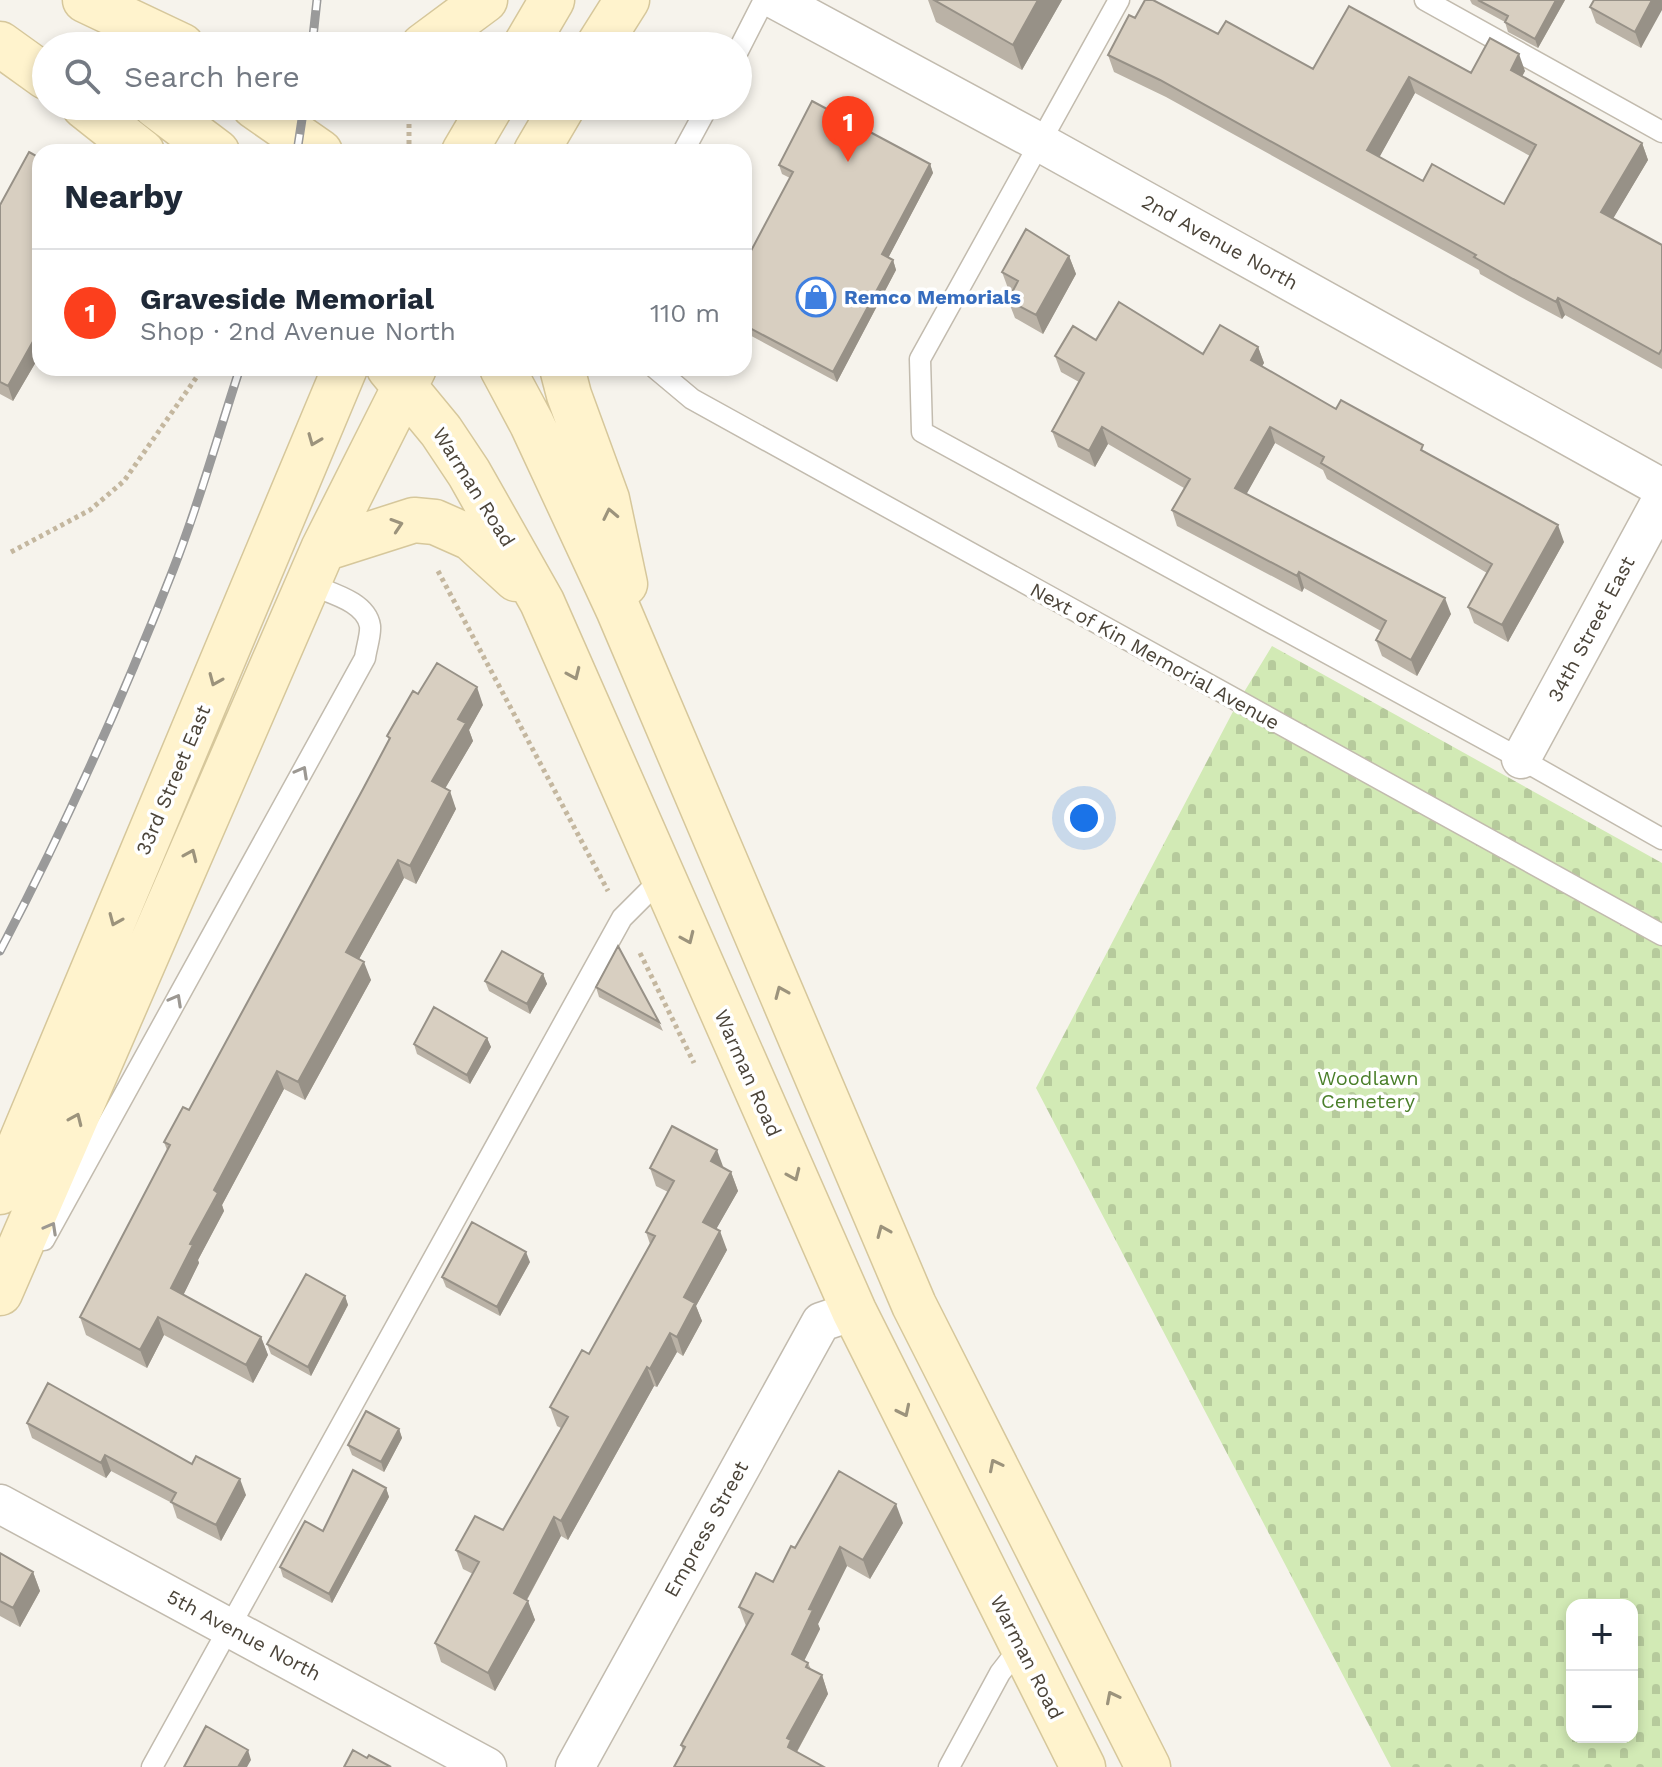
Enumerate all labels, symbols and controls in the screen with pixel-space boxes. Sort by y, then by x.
search box [32,32,752,120]
icon: search [60,54,104,98]
text: Search here [124,59,300,94]
pin: 1 [822,96,874,162]
text: Nearby [64,176,183,216]
street label: 2nd Avenue North [1138,189,1302,295]
shop icon: Remco Memorials [795,276,837,318]
text: Graveside Memorial [140,281,434,316]
place label: Remco Memorials [844,285,1021,309]
text: 1 [84,298,96,328]
text: 110 m [650,298,720,328]
text: Shop · 2nd Avenue North [140,316,456,346]
street label: Warman Road [428,423,520,551]
one-way arrow [308,432,324,446]
one-way arrow [602,508,619,521]
one-way arrow [389,519,403,535]
street label: 34th Street East [1542,552,1640,706]
street label: Next of Kin Memorial Avenue [1026,577,1284,735]
one-way arrow [564,665,580,680]
one-way arrow [209,672,225,686]
street label: 33rd Street East [131,701,216,859]
one-way arrow [292,766,307,780]
your location [1064,798,1104,838]
one-way arrow [181,849,197,863]
one-way arrow [108,912,124,926]
one-way arrow [679,929,695,944]
one-way arrow [774,986,790,1000]
one-way arrow [167,994,182,1008]
street label: Warman Road [709,1006,787,1140]
park label: Woodlawn Cemetery [1317,1066,1419,1113]
one-way arrow [66,1113,82,1127]
one-way arrow [784,1167,800,1181]
one-way arrow [41,1222,57,1236]
one-way arrow [876,1225,892,1239]
one-way arrow [894,1402,910,1417]
street label: Empress Street [659,1456,754,1601]
one-way arrow [990,1459,1005,1474]
street label: 5th Avenue North [163,1584,325,1686]
street label: Warman Road [985,1591,1069,1723]
map controls [1566,1599,1638,1743]
button: + [1566,1599,1638,1671]
button: − [1566,1671,1638,1743]
one-way arrow [1107,1691,1122,1706]

